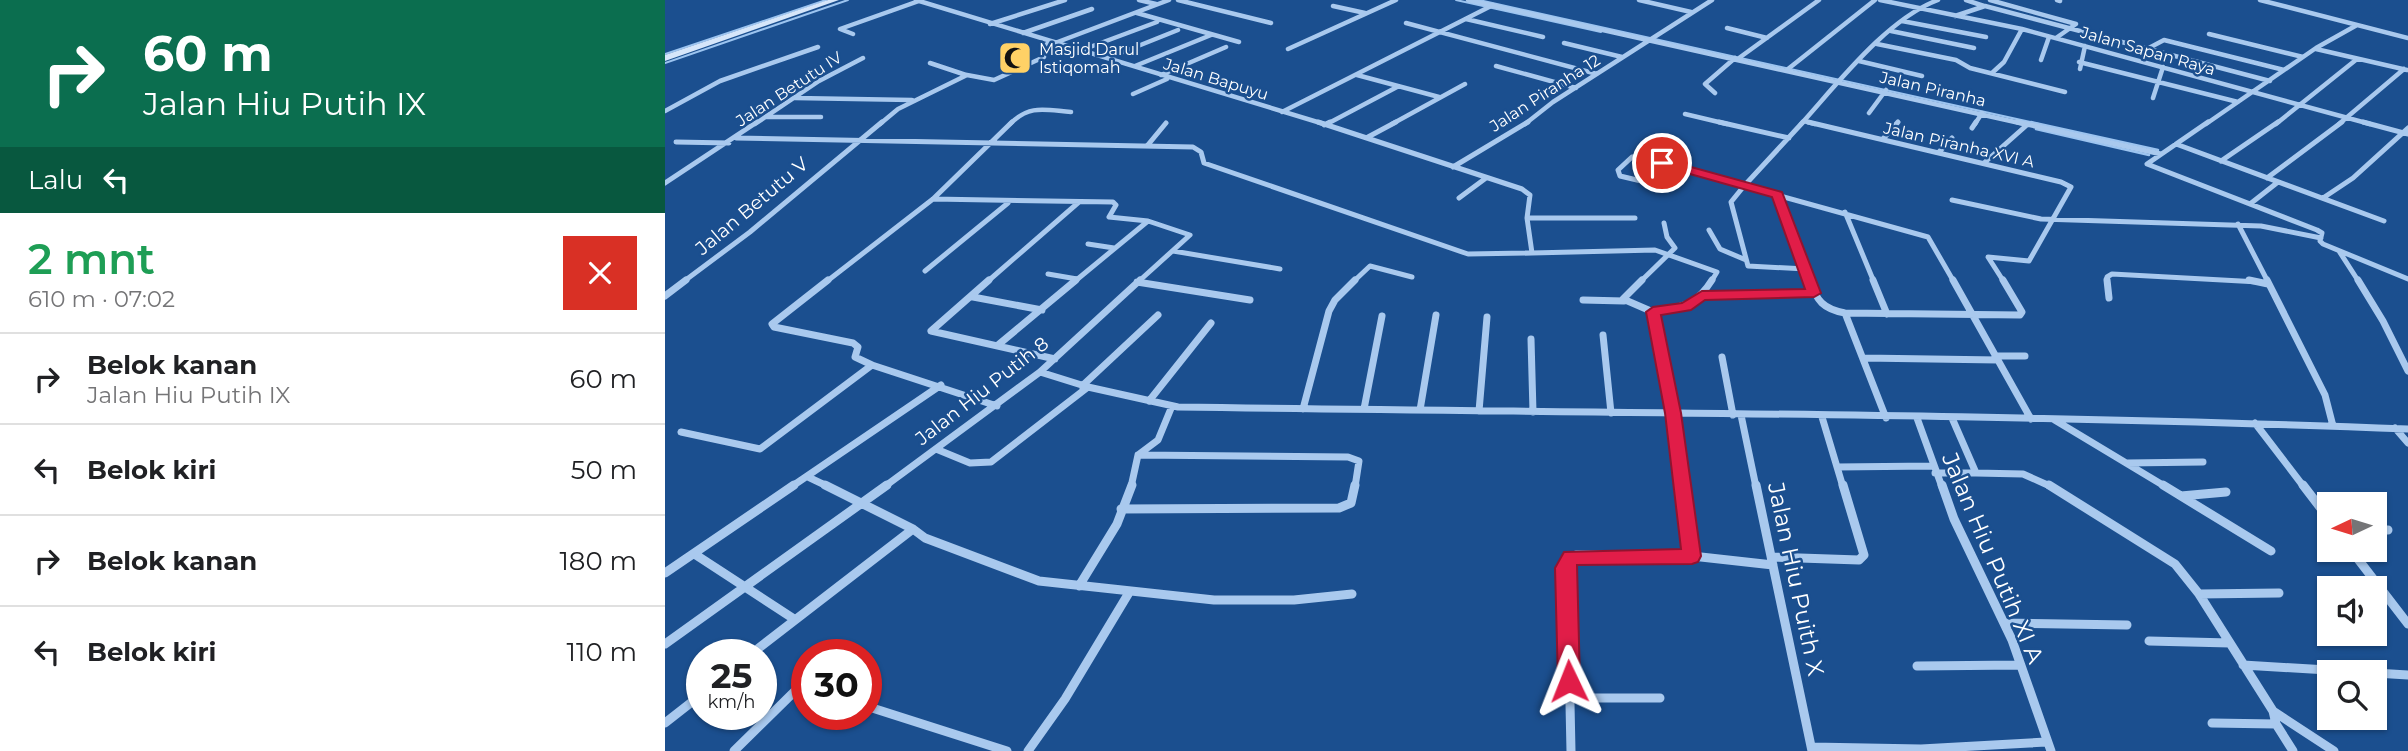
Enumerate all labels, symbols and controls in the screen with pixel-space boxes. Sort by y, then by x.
street label: Jalan Sapan Raya [2078,22,2218,79]
text: 60 m [143,24,273,83]
icon: right [28,28,119,119]
mosque icon: Masjid Darul Istiqomah [996,39,1034,77]
place label: Masjid Darul Istiqomah [1039,40,1139,77]
street label: Jalan Betutu IV [732,47,846,131]
street label: Jalan Piranha 12 [1486,50,1604,136]
street label: Jalan Bapuyu [1160,54,1271,104]
street label: Jalan Piranha [1877,67,1988,110]
text: Jalan Hiu Putih IX [143,84,426,123]
street label: Jalan Piranha XVI A [1881,118,2037,172]
pin [1632,133,1692,193]
icon: arrive [1643,144,1681,182]
street label: Jalan Betutu V [690,152,814,260]
icon: left [97,161,135,199]
text: Lalu [28,164,83,196]
text: 2 mnt [28,233,155,285]
button: close [563,236,637,310]
text: 610 m · 07:02 [28,285,175,313]
street label: Jalan Hiu Putih 8 [910,332,1053,451]
text: Belok kanan [87,349,257,381]
icon: right [28,360,66,398]
text: 60 m [570,363,637,395]
text: Jalan Hiu Putih IX [87,381,290,409]
street label: Jalan Hiu Putih XI A [1936,448,2050,668]
icon: left [28,451,66,489]
text: Belok kiri [87,454,216,486]
text: 50 m [571,454,637,486]
street label: Jalan Hiu Puith X [1762,479,1830,678]
north arrow [2317,492,2387,562]
map controls [2317,492,2387,730]
icon: right [28,542,66,580]
text: Belok kanan [87,545,257,577]
text: 180 m [559,545,637,577]
button: sound [2317,576,2387,646]
icon: left [28,633,66,671]
text: Belok kiri [87,636,216,668]
text: 110 m [567,636,637,668]
speed limit sign: 30 [791,639,882,730]
position arrow [1532,644,1606,718]
text: 25 [711,654,752,697]
button: search [2317,660,2387,730]
text: km/h [707,691,756,713]

